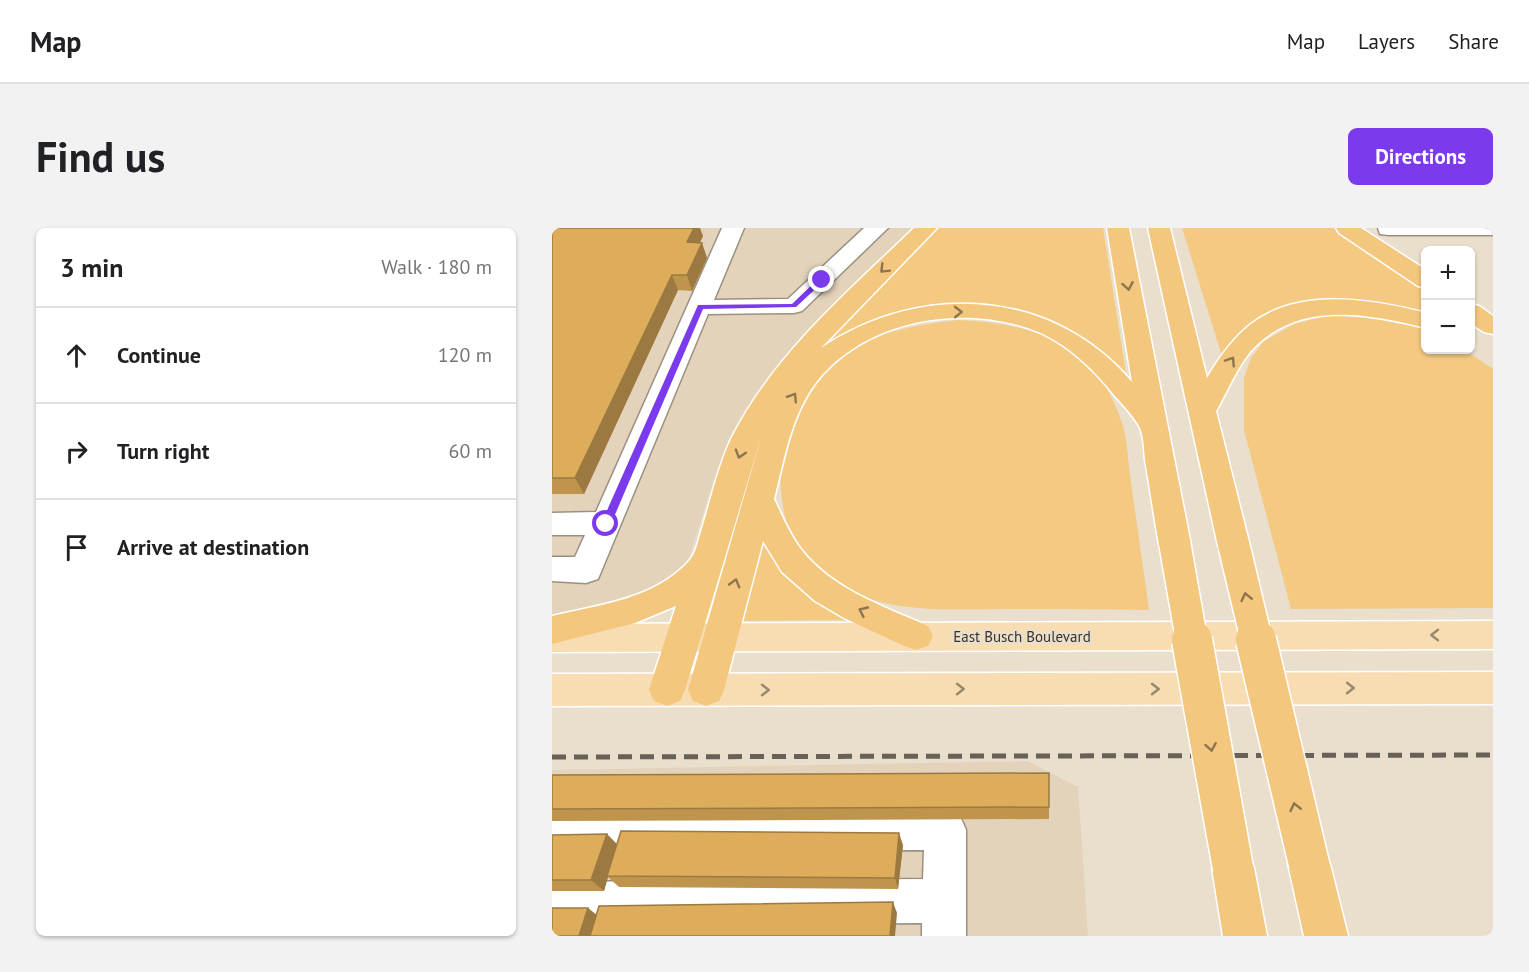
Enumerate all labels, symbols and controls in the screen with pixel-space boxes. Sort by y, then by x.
text: Map [30,23,81,60]
text: Map [1287,28,1325,55]
text: Layers [1358,28,1415,55]
text: Share [1448,28,1499,55]
button: Directions [1348,128,1493,185]
text: Find us [36,129,165,184]
map controls [1421,246,1475,354]
button: + [1421,246,1475,300]
text: 3 min [60,251,123,284]
text: Walk · 180 m [381,254,492,280]
one-way arrow [881,262,892,273]
route end [808,266,834,292]
one-way arrow [1122,281,1134,290]
button: − [1421,300,1475,354]
one-way arrow [954,306,963,318]
icon: ahead [60,339,93,372]
text: Continue [117,341,201,369]
text: 120 m [438,342,492,368]
one-way arrow [1224,357,1236,367]
one-way arrow [785,393,797,403]
icon: right [60,435,93,468]
text: Turn right [117,437,209,465]
text: 60 m [449,438,492,464]
one-way arrow [735,448,747,459]
route start [592,510,618,536]
icon: arrive [60,531,93,564]
text: Arrive at destination [117,533,309,561]
one-way arrow [728,578,741,588]
one-way arrow [1240,592,1253,602]
one-way arrow [859,607,870,619]
street label: East Busch Boulevard [953,627,1091,646]
one-way arrow [1430,629,1439,641]
one-way arrow [1345,682,1354,694]
one-way arrow [955,683,964,695]
one-way arrow [1150,683,1159,695]
one-way arrow [760,684,769,696]
one-way arrow [1204,742,1217,752]
one-way arrow [1290,803,1303,813]

